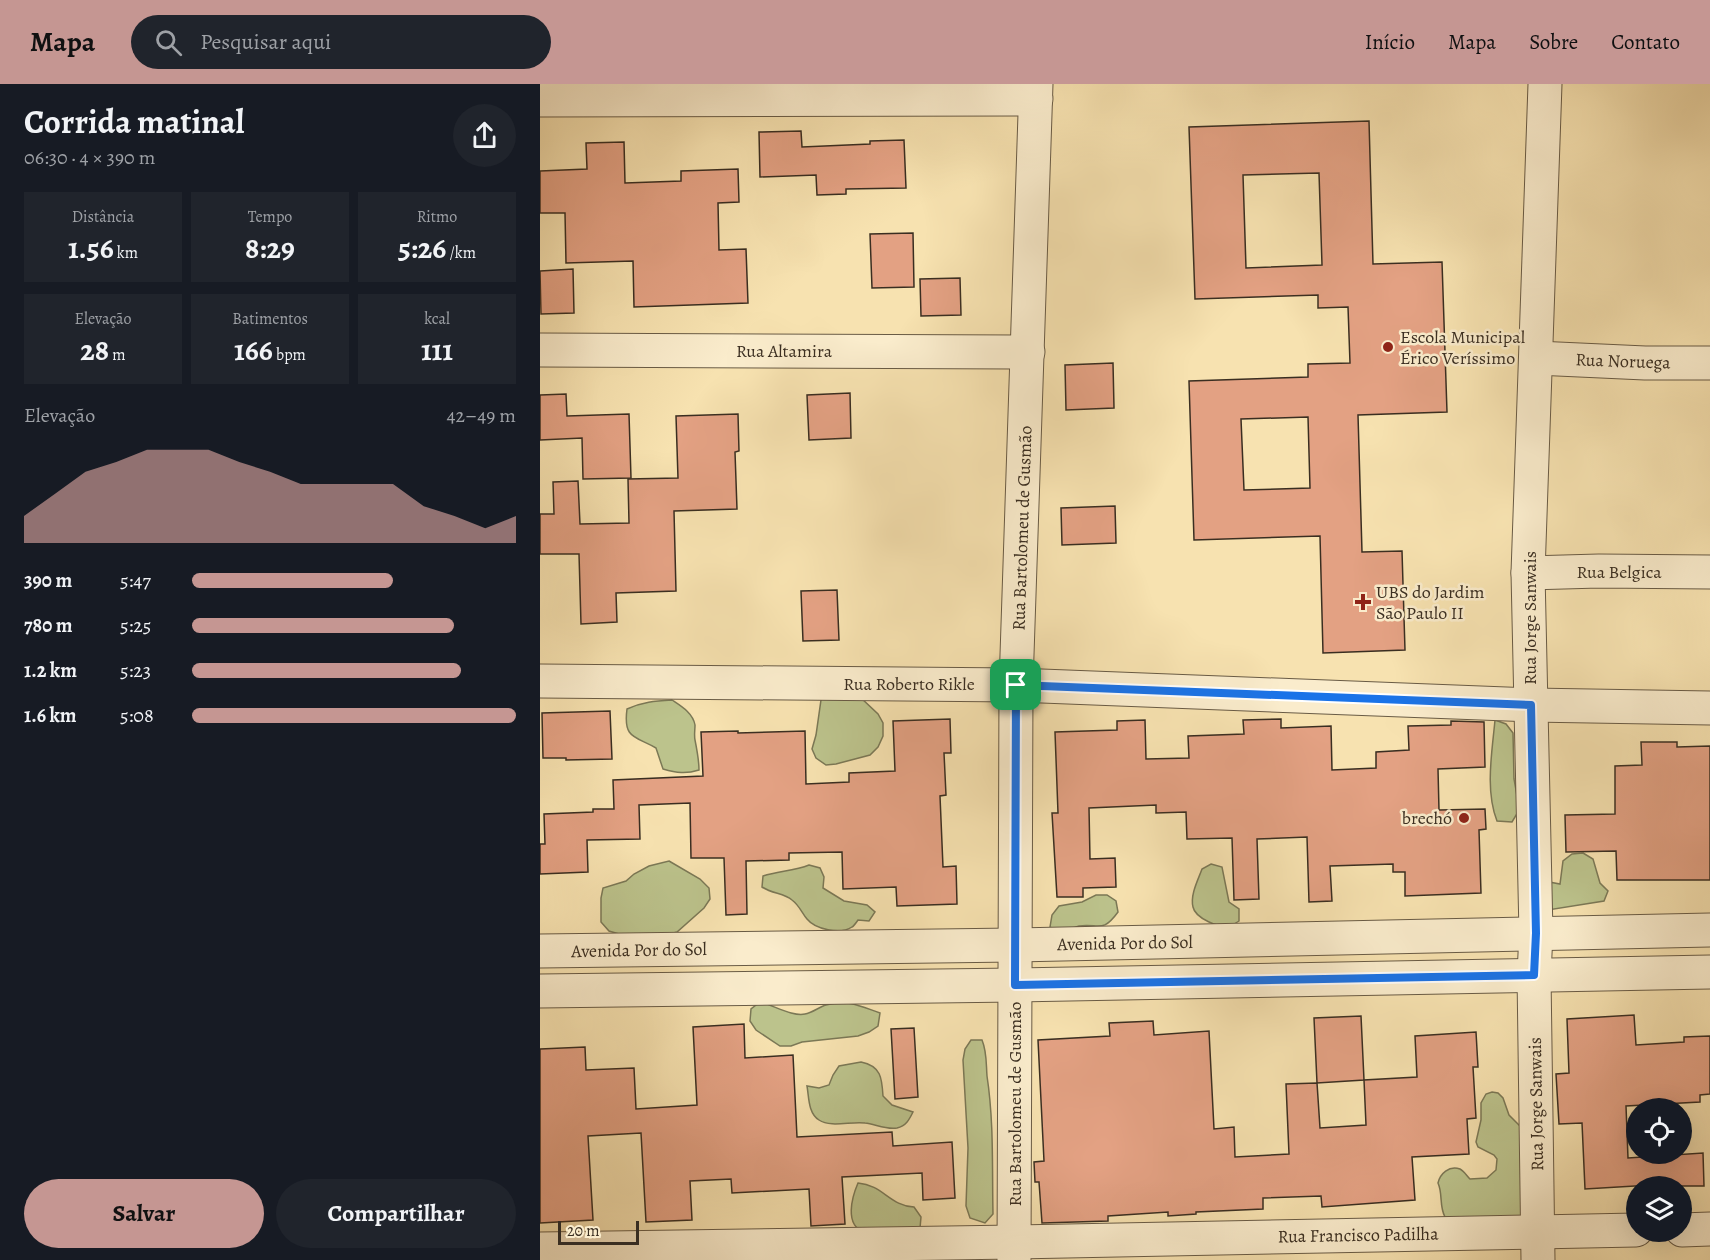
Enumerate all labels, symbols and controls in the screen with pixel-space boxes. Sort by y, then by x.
search box [131,15,551,69]
text: Mapa [30,23,95,61]
icon: search [152,26,185,59]
text: Pesquisar aqui [200,27,331,57]
text: Início [1365,28,1415,56]
text: Mapa [1448,28,1496,56]
text: Sobre [1529,28,1578,56]
text: Contato [1611,28,1680,56]
text: Corrida matinal [24,99,244,144]
button: share [453,104,516,167]
text: 06:30 · 4 × 390 m [24,144,155,171]
text: Distância [72,206,134,228]
text: Tempo [248,206,292,228]
text: Ritmo [417,206,457,228]
text: 1.56 [68,228,114,268]
text: 8:29 [245,228,295,268]
text: 5:26 [398,228,446,268]
text: km [114,242,138,264]
text: /km [446,242,476,264]
text: Elevação [75,308,131,330]
text: Batimentos [232,308,308,330]
text: kcal [424,308,450,330]
place label: Escola Municipal Érico Veríssimo [1400,325,1526,370]
text: 28 [80,330,109,370]
text: 166 [234,330,273,370]
text: 111 [421,330,453,370]
street label: Rua Altamira [736,339,833,363]
marker: Escola Municipal Érico Veríssimo [1381,340,1395,354]
text: m [109,344,126,366]
text: bpm [273,344,306,366]
street label: Rua Noruega [1575,347,1672,375]
text: Elevação [24,402,95,429]
text: 42–49 m [447,402,516,429]
street label: Rua Bartolomeu de Gusmão [1006,425,1038,631]
street label: Rua Jorge Sanwais [1518,551,1542,685]
street label: Rua Belgica [1576,560,1662,584]
text: 390 m [24,567,72,594]
text: 5:47 [120,567,151,594]
place label: UBS do Jardim São Paulo II [1376,580,1484,625]
marker: UBS do Jardim São Paulo II [1354,593,1372,611]
text: 780 m [24,612,72,639]
text: 5:25 [120,612,151,639]
text: 1.2 km [24,657,77,684]
text: 5:23 [120,657,151,684]
pin [990,659,1041,710]
icon: arrive [999,668,1032,701]
street label: Rua Roberto Rikle [843,672,975,696]
text: 1.6 km [24,702,77,729]
text: 5:08 [120,702,154,729]
place label: brechó [1402,806,1452,830]
marker: brechó [1457,811,1471,825]
street label: Avenida Por do Sol [1056,930,1194,956]
street label: Avenida Por do Sol [570,937,708,963]
street label: Rua Bartolomeu de Gusmão [1003,1001,1027,1207]
street label: Rua Jorge Sanwais [1523,1037,1549,1171]
map controls [1626,1098,1692,1242]
button: locate [1626,1098,1692,1164]
button: layers [1626,1176,1692,1242]
button: Salvar [24,1179,264,1248]
button: Compartilhar [276,1179,516,1248]
scale bar [558,1218,639,1246]
text: 20 m [567,1220,600,1242]
street label: Rua Francisco Padilha [1277,1222,1439,1248]

